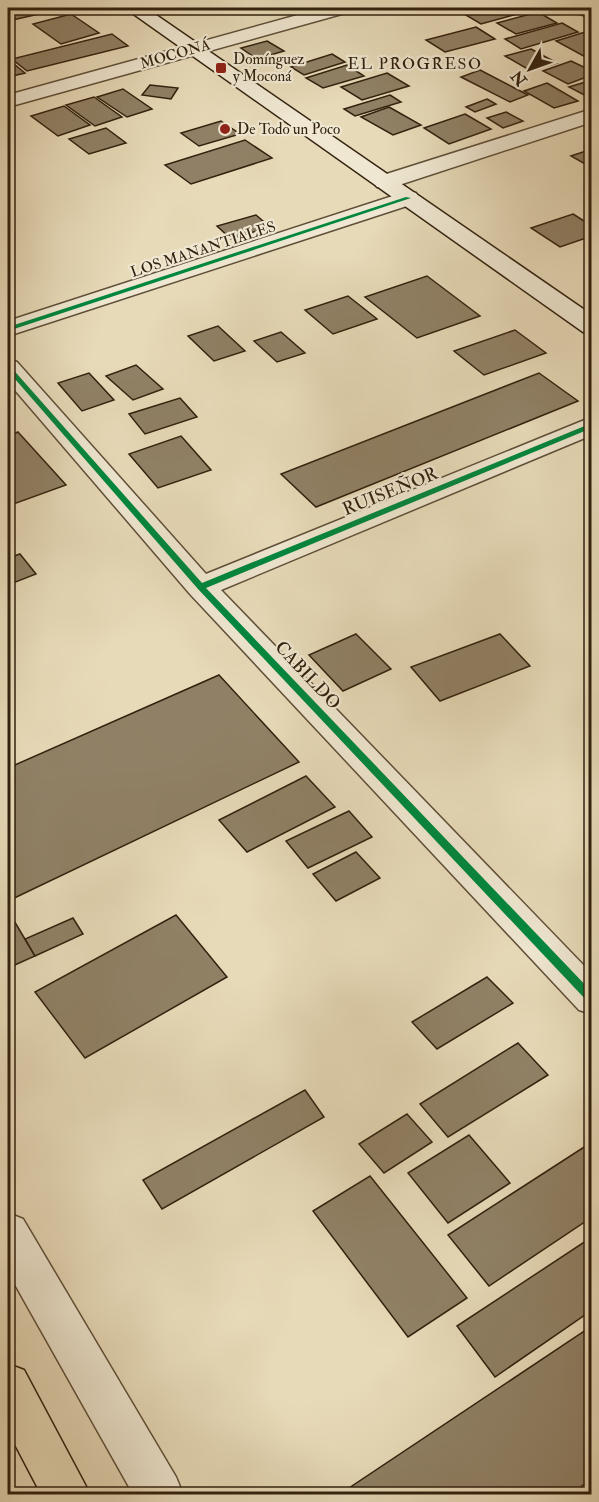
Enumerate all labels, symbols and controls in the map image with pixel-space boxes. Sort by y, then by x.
street label: MOCONÁ [137,33,213,74]
north arrow [500,39,560,99]
place label: Domínguez y Moconá [233,50,305,86]
district label: EL PROGRESO [348,54,482,74]
marker: Domínguez y Moconá [214,61,228,75]
text: N [507,66,532,91]
place label: De Todo un Poco [237,120,340,139]
marker: De Todo un Poco [218,122,232,136]
street label: LOS MANANTIALES [128,217,278,282]
street label: RUISEÑOR [339,461,442,521]
street label: CABILDO [270,636,345,715]

